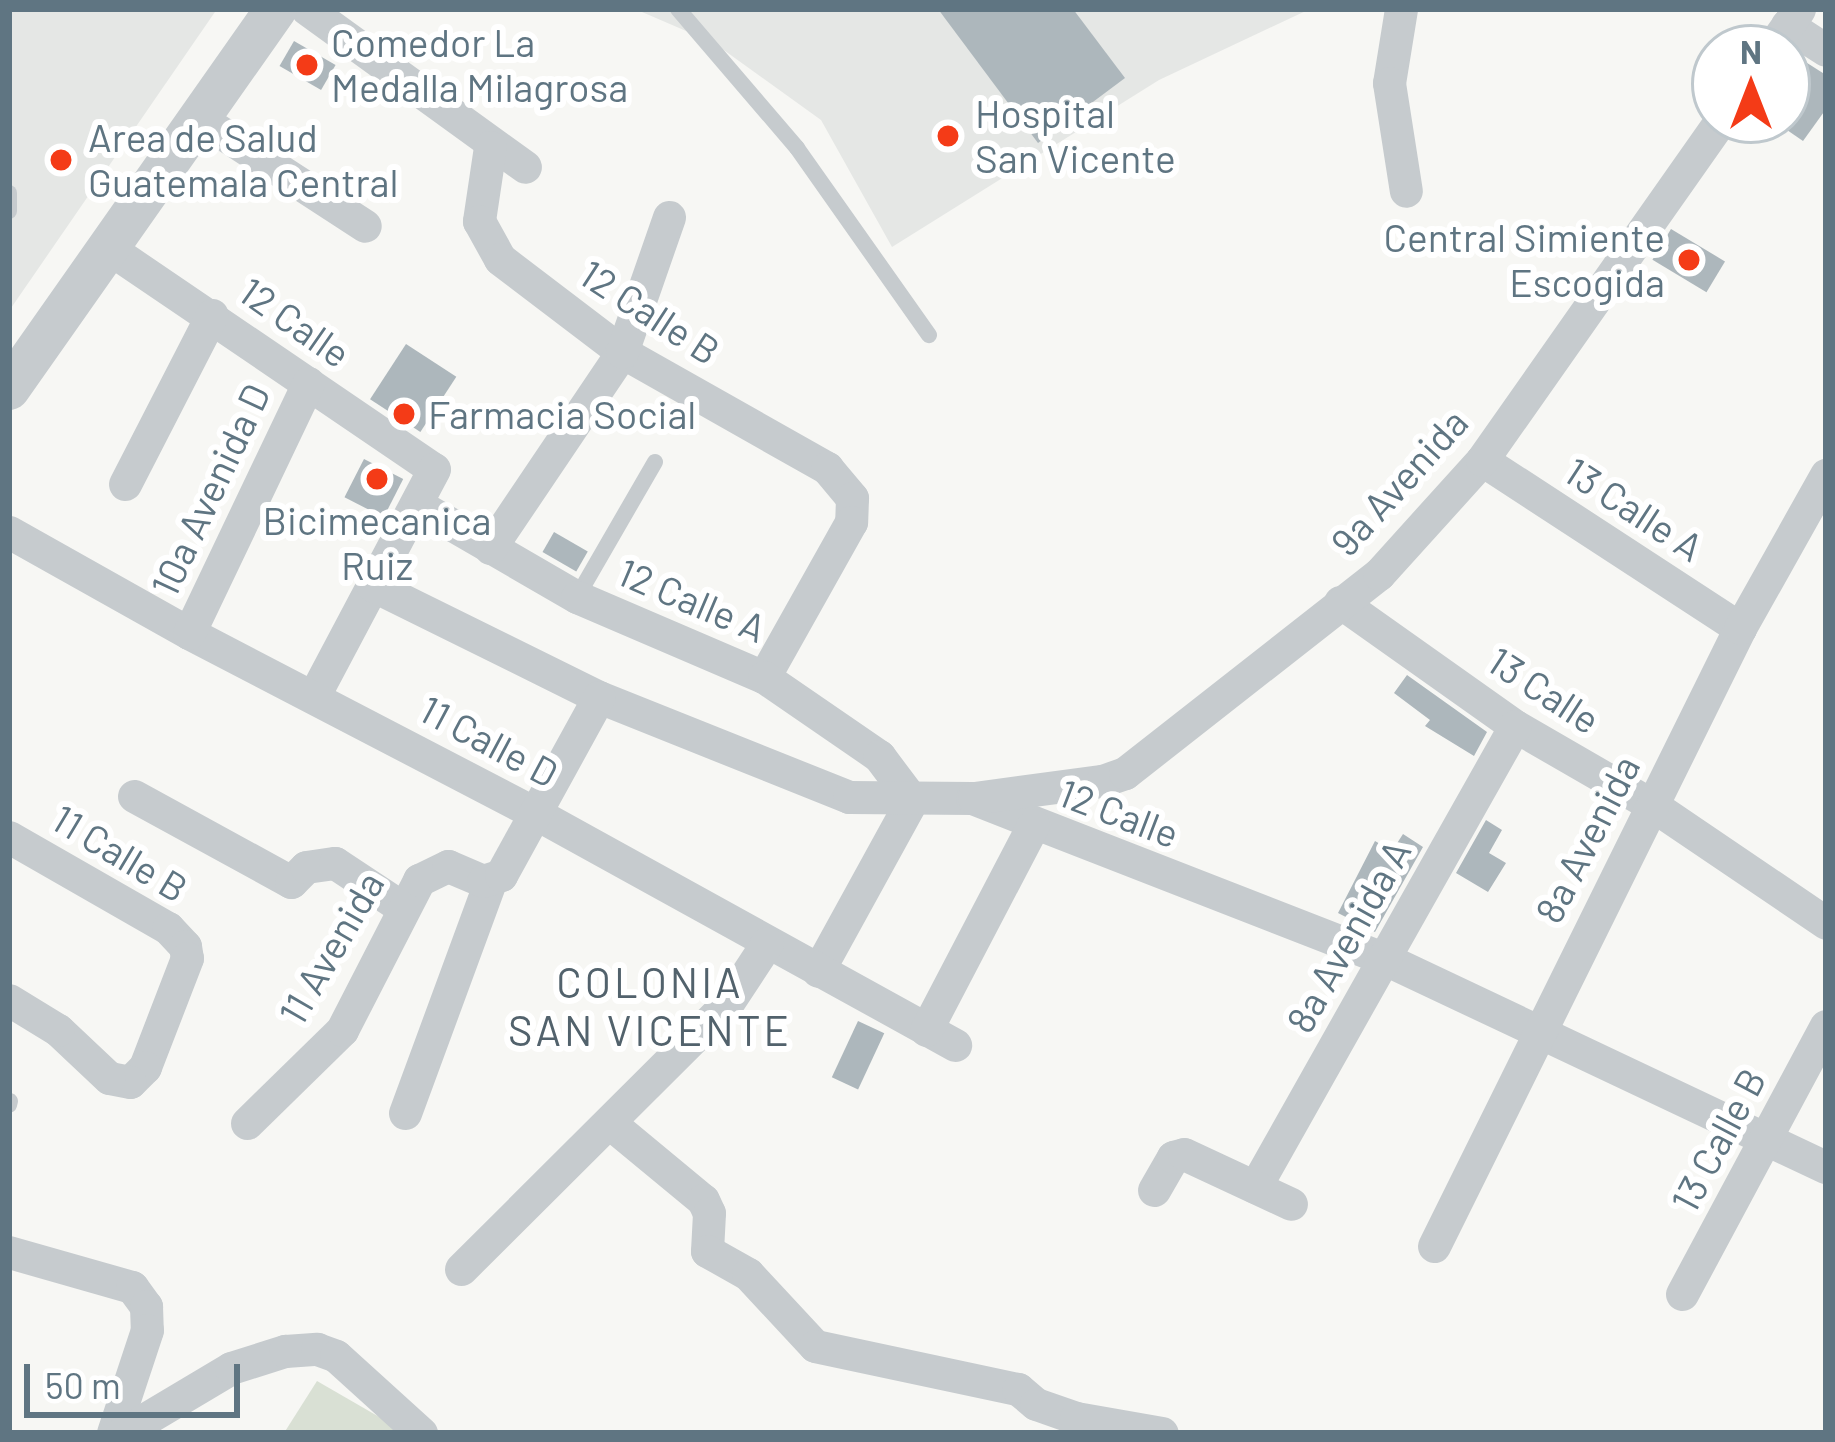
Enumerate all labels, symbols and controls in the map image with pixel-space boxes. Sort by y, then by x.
place label: Comedor La Medalla Milagrosa [331,20,628,111]
north arrow [1691,24,1811,144]
text: N [1740,31,1762,71]
marker: Comedor La Medalla Milagrosa [294,52,320,78]
place label: Hospital San Vicente [975,91,1176,182]
place label: Area de Salud Guatemala Central [88,115,399,206]
marker: Hospital San Vicente [932,120,964,152]
marker: Area de Salud Guatemala Central [45,144,77,176]
place label: Central Simiente Escogida [1383,215,1665,306]
marker: Central Simiente Escogida [1676,247,1702,273]
street label: 12 Calle B [572,250,728,374]
street label: 12 Calle [231,267,359,377]
street label: 10a Avenida D [140,376,280,604]
place label: Farmacia Social [428,391,696,437]
street label: 9a Avenida [1321,399,1477,565]
marker: Farmacia Social [391,401,417,427]
street label: 13 Calle A [1556,447,1712,571]
marker: Bicimecanica Ruiz [364,466,390,492]
place label: Bicimecanica Ruiz [263,498,491,589]
street label: 12 Calle A [611,548,773,652]
street label: 13 Calle [1479,637,1609,743]
street label: 11 Calle D [412,685,566,797]
street label: 8a Avenida [1525,748,1649,930]
street label: 12 Calle [1053,769,1185,857]
street label: 11 Calle B [44,794,196,912]
street label: 8a Avenida A [1276,832,1420,1040]
street label: 11 Avenida [269,863,393,1033]
district label: COLONIA SAN VICENTE [508,956,792,1054]
street label: 13 Calle B [1661,1060,1775,1220]
scale bar [30,1340,246,1414]
text: 50 m [45,1363,121,1406]

